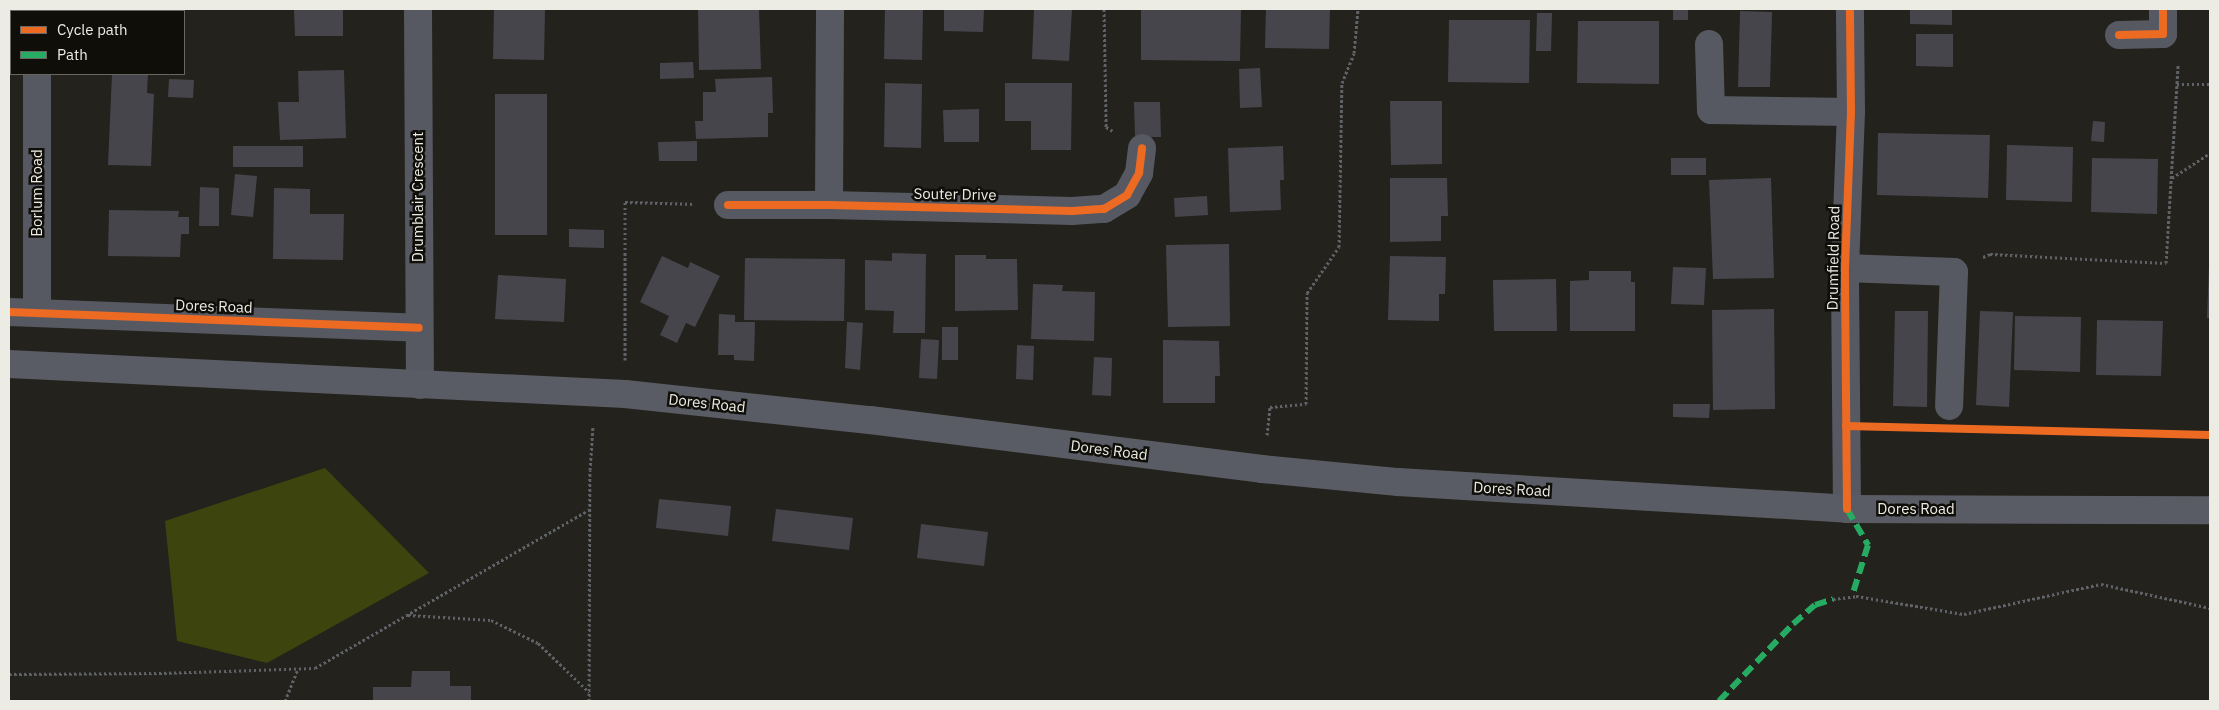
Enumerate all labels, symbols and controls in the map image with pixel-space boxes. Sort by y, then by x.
legend [10,10,185,75]
text: Cycle path [57,20,128,39]
text: Path [57,45,88,64]
street label: Drumblair Crescent [409,132,427,262]
street label: Borlum Road [28,149,46,237]
street label: Souter Drive [913,184,997,204]
street label: Drumfield Road [1823,205,1843,311]
street label: Dores Road [175,296,253,316]
street label: Dores Road [668,390,746,416]
street label: Dores Road [1069,436,1149,464]
street label: Dores Road [1473,478,1551,500]
street label: Dores Road [1877,500,1955,518]

